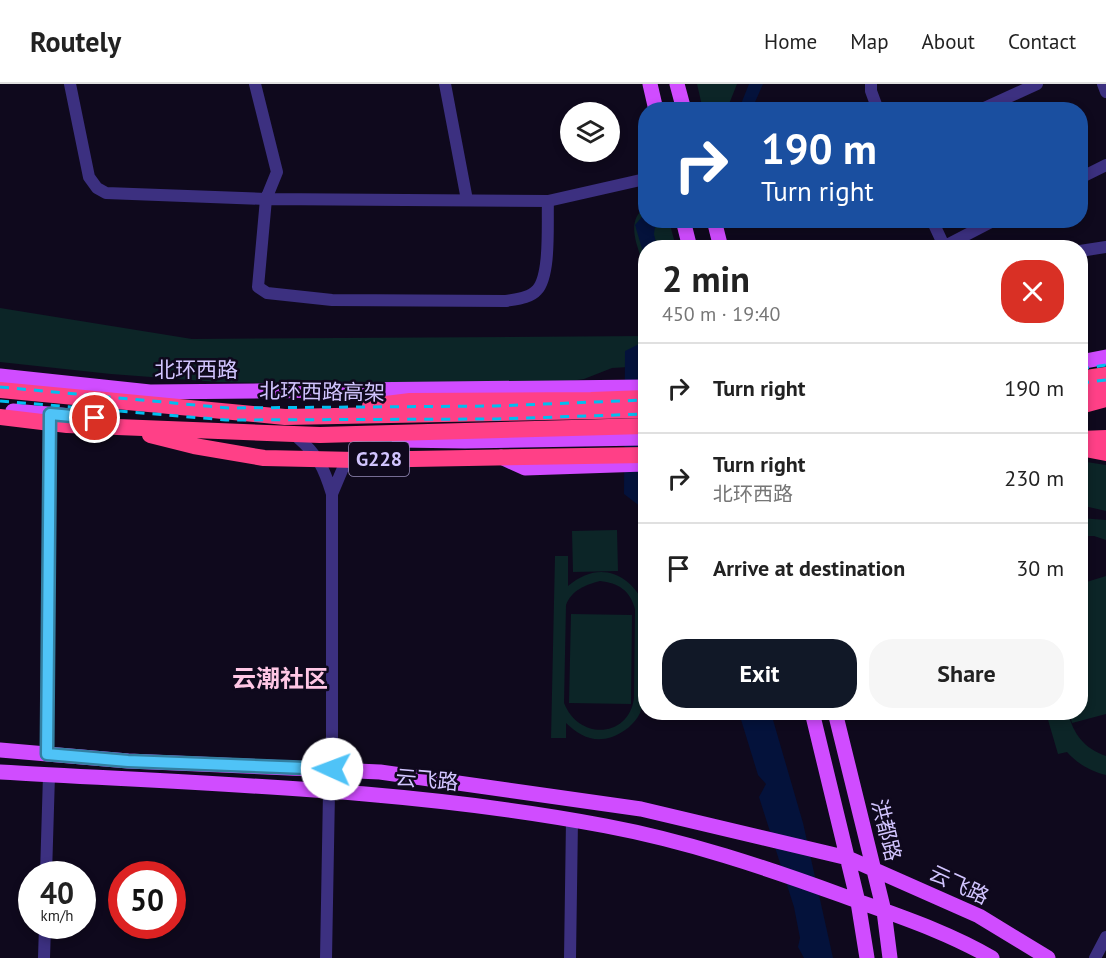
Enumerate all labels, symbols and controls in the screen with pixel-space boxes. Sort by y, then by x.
text: Routely [30,23,121,60]
text: Home [764,28,817,55]
text: Map [850,28,889,55]
text: About [922,28,975,55]
text: Contact [1008,28,1076,55]
map controls [560,102,620,162]
button: layers [560,102,620,162]
text: 190 m [761,121,877,176]
icon: right [662,126,740,204]
text: Turn right [761,174,874,208]
text: 2 min [662,255,750,302]
button: close [1001,260,1064,323]
text: 450 m · 19:40 [662,301,780,327]
street label: 北环西路 [154,356,238,383]
icon: right [662,372,695,405]
text: Turn right [713,374,805,402]
text: 190 m [1004,374,1064,402]
street label: 北环西路高架 [259,377,385,406]
pin [69,392,120,443]
icon: arrive [78,401,111,434]
road number: G228 [349,442,409,476]
text: Turn right [713,450,805,478]
icon: right [662,462,695,495]
text: 230 m [1004,464,1064,492]
text: 北环西路 [713,481,793,507]
icon: arrive [662,552,695,585]
text: Arrive at destination [713,554,905,582]
text: 30 m [1016,554,1064,582]
button: Exit [662,639,857,708]
button: Share [869,639,1064,708]
district label: 云潮社区 [232,663,328,694]
position arrow [300,737,364,801]
street label: 云飞路 [394,763,460,796]
street label: 洪都路 [866,796,907,864]
street label: 云飞路 [925,859,993,910]
speed limit sign: 50 [108,861,186,939]
text: 40 [40,873,74,912]
text: km/h [41,906,73,925]

